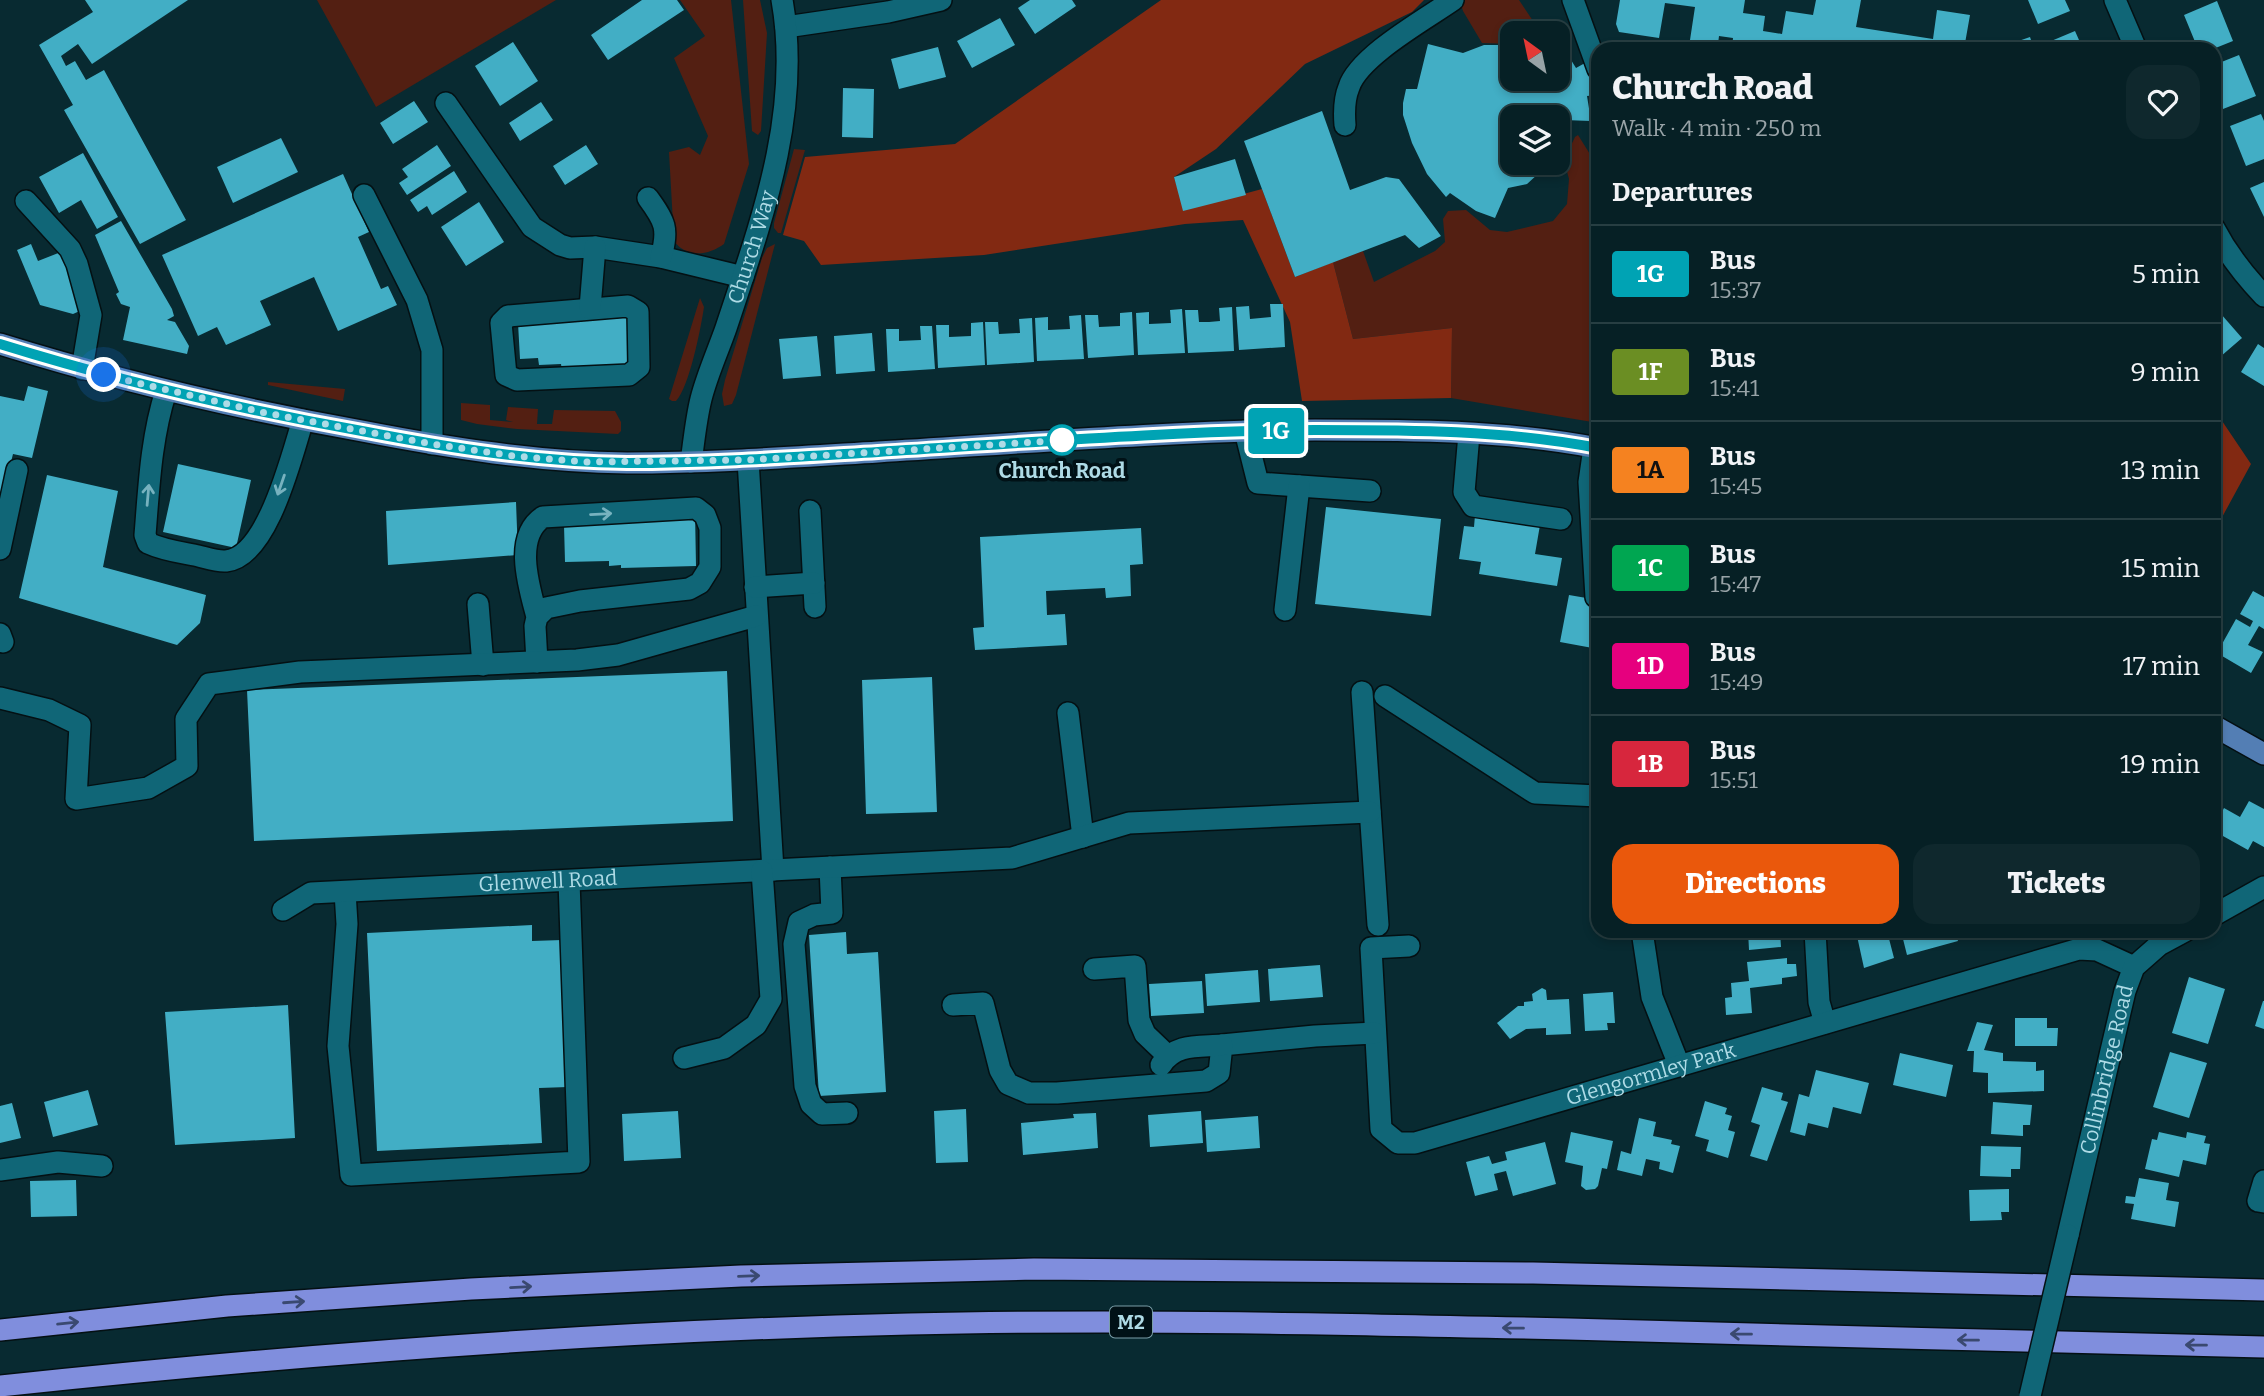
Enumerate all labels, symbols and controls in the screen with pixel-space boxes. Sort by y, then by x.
north arrow [1500,21,1570,91]
map controls [1500,21,1570,175]
button: heart [2126,65,2200,139]
text: Church Road [1612,68,1813,108]
button: layers [1500,105,1570,175]
text: Walk · 4 min · 250 m [1612,114,1821,142]
text: Departures [1612,177,1753,208]
street label: Church Way [722,187,782,307]
text: Bus [1710,245,1756,276]
text: 5 min [2132,259,2200,290]
text: 1G [1637,260,1664,288]
text: 15:37 [1710,276,1761,304]
text: Bus [1710,343,1756,374]
your location [86,357,121,392]
text: 9 min [2131,357,2200,388]
text: 1F [1639,358,1662,386]
text: 15:41 [1710,374,1759,402]
line badge: 1G [1244,408,1308,454]
text: 1G [1262,417,1290,445]
marker: Church Road [1047,425,1077,455]
text: Bus [1710,441,1756,472]
text: 13 min [2120,455,2200,486]
text: 1A [1637,456,1664,484]
place label: Church Road [999,458,1126,484]
text: 15:45 [1710,472,1762,500]
one-way arrow [274,474,287,496]
one-way arrow [142,485,155,507]
one-way arrow [589,507,612,520]
text: Bus [1710,539,1756,570]
text: 15 min [2121,553,2200,584]
text: 1C [1638,554,1663,582]
text: 15:47 [1710,570,1761,598]
text: Bus [1710,637,1756,668]
text: 17 min [2122,651,2200,682]
text: 1D [1637,652,1664,680]
text: 15:49 [1710,668,1763,696]
text: Bus [1710,735,1756,766]
text: 19 min [2120,749,2200,780]
text: 1B [1638,750,1663,778]
text: 15:51 [1710,766,1758,794]
button: Directions [1612,844,1899,924]
button: Tickets [1913,844,2200,924]
street label: Glenwell Road [478,865,618,898]
street label: Collinbridge Road [2074,982,2139,1157]
street label: Glengormley Park [1563,1037,1739,1111]
one-way arrow [737,1270,760,1283]
one-way arrow [510,1280,533,1293]
one-way arrow [283,1295,306,1308]
road number: M2 [1110,1306,1152,1338]
one-way arrow [56,1316,79,1329]
one-way arrow [1502,1321,1525,1335]
one-way arrow [1730,1327,1753,1340]
one-way arrow [1957,1333,1980,1346]
one-way arrow [2185,1339,2208,1352]

